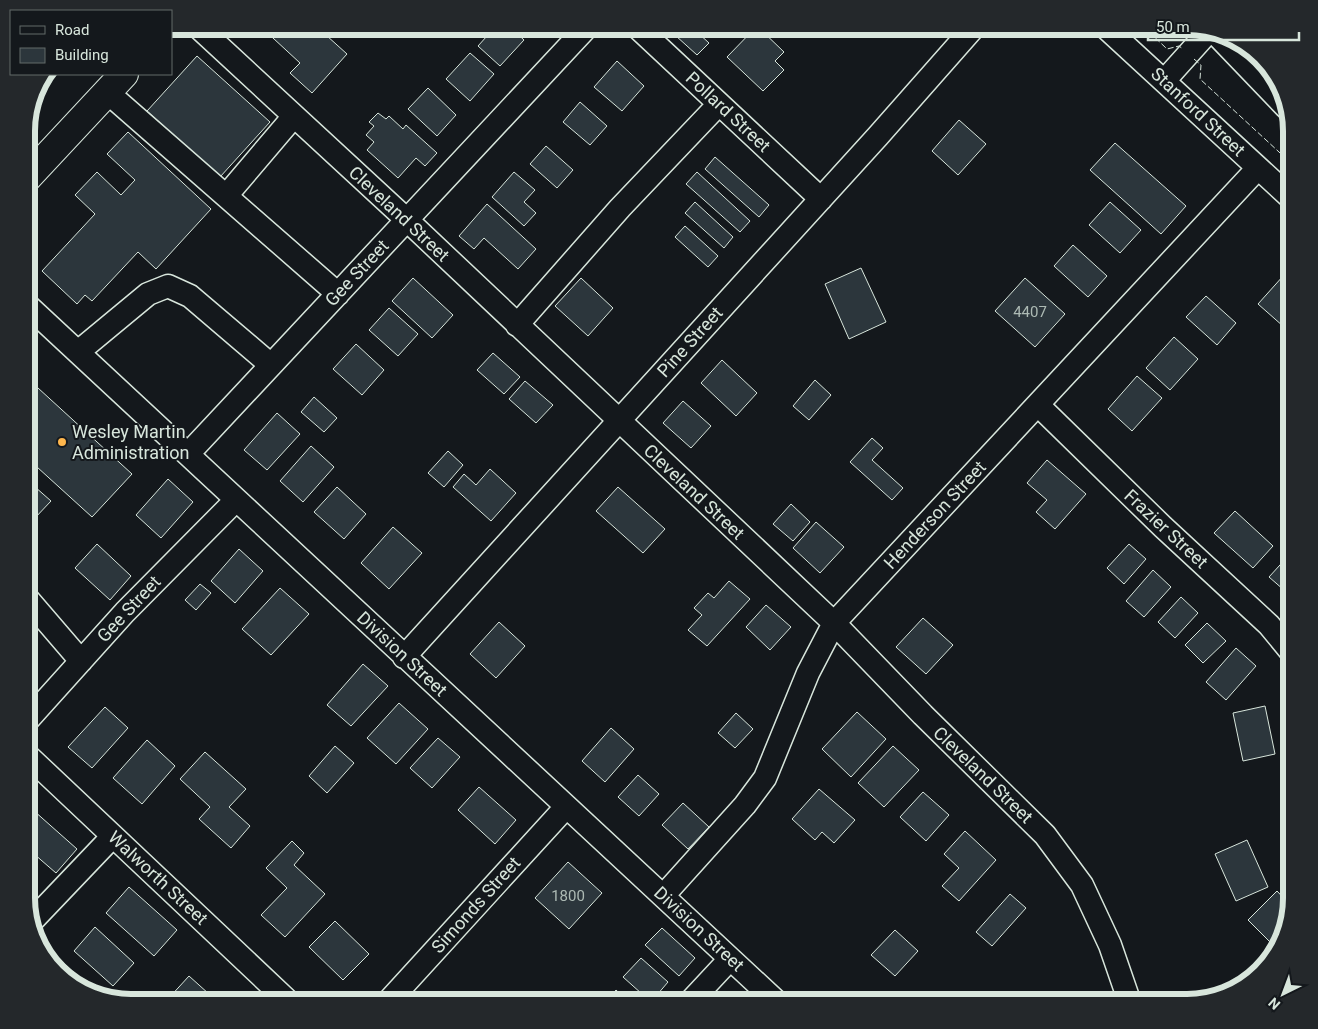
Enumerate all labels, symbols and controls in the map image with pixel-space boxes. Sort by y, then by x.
legend [10,10,172,75]
scale bar [1148,10,1299,42]
text: 50 m [1156,18,1190,36]
text: Road [55,21,89,39]
text: Building [55,46,109,64]
street label: Stanford Street [1147,63,1250,161]
street label: Pollard Street [682,67,775,156]
street label: Cleveland Street [345,162,454,266]
street label: Gee Street [321,235,393,310]
street label: Pine Street [653,302,727,381]
house number: 4407 [1013,303,1047,321]
place label: Wesley Martin Administration [72,421,190,463]
marker: Wesley Martin Administration [56,436,68,448]
street label: Cleveland Street [640,440,749,544]
street label: Henderson Street [879,456,990,573]
street label: Frazier Street [1120,485,1212,573]
street label: Gee Street [93,571,165,646]
street label: Division Street [353,607,452,701]
street label: Cleveland Street [929,722,1037,827]
street label: Walworth Street [104,826,212,929]
street label: Simonds Street [427,852,524,957]
street label: Division Street [650,882,749,976]
house number: 1800 [551,887,585,905]
north arrow [1258,969,1308,1019]
text: N [1265,994,1283,1013]

